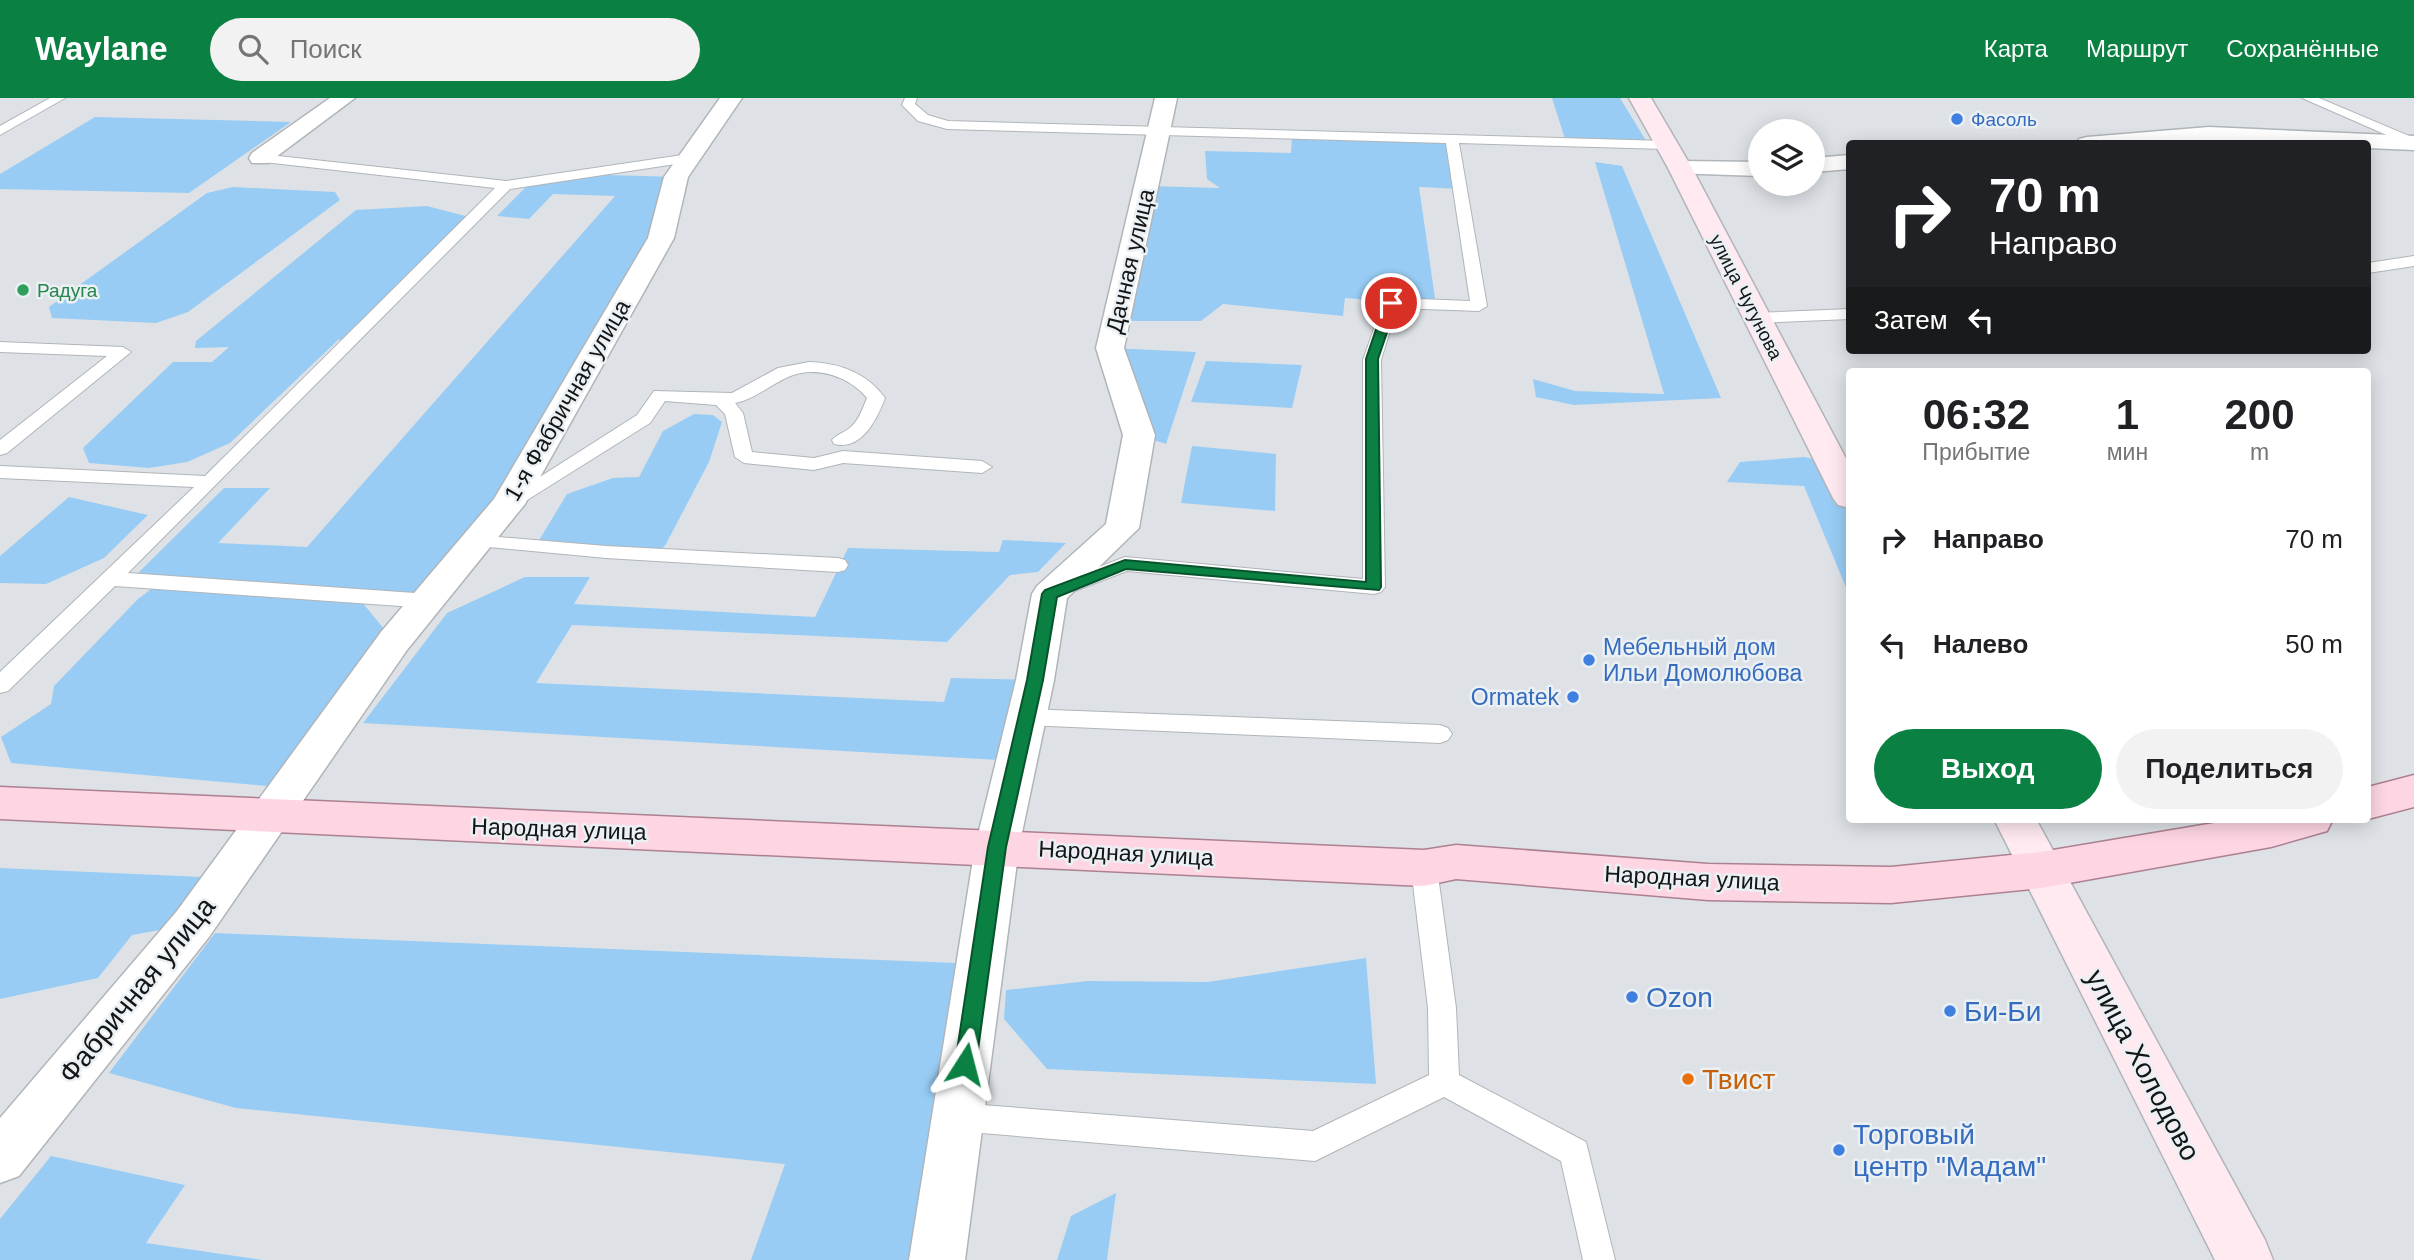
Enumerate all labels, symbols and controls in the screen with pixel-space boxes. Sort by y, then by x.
search box [210,18,700,81]
text: Waylane [35,30,168,67]
icon: search [234,30,272,68]
text: Поиск [290,34,362,64]
text: Карта [1984,35,2048,62]
text: Маршрут [2086,35,2188,62]
text: Сохранённые [2226,35,2379,62]
place label: Фасоль [1971,109,2037,130]
marker: Фасоль [1949,111,1965,127]
map controls [1748,119,1825,196]
button: layers [1748,119,1825,196]
icon: right [1874,168,1965,259]
text: 70 m [1989,168,2101,222]
street label: Дачная улица [1101,186,1159,336]
text: Направо [1989,225,2117,261]
street label: улица Чугунова [1705,231,1787,363]
pin [1361,273,1421,333]
place label: Радуга [37,280,98,301]
marker: Радуга [15,282,31,298]
icon: arrive [1372,284,1410,322]
street label: 1-я Фабричная улица [499,295,635,505]
icon: left [1962,301,2000,339]
text: Затем [1874,305,1948,335]
text: 06:32 [1923,391,2030,438]
text: 1 [2116,391,2139,438]
text: 200 [2225,391,2295,438]
text: Прибытие [1922,439,2030,465]
text: мин [2107,439,2148,465]
text: m [2250,439,2269,465]
icon: right [1874,521,1912,559]
text: Направо [1933,524,2044,554]
text: 70 m [2285,524,2343,554]
icon: left [1874,626,1912,664]
text: Налево [1933,629,2028,659]
text: 50 m [2285,629,2343,659]
place label: Мебельный дом Ильи Домолюбова [1603,634,1802,686]
marker: Мебельный дом Ильи Домолюбова [1581,652,1597,668]
place label: Ormatek [1471,684,1559,710]
marker: Ormatek [1565,689,1581,705]
button: Выход [1874,729,2102,809]
button: Поделиться [2116,729,2343,809]
street label: Народная улица [471,813,647,845]
street label: Народная улица [1038,835,1214,871]
street label: Народная улица [1604,860,1780,896]
street label: Фабричная улица [53,891,222,1089]
street label: улица Холодово [2080,964,2206,1166]
place label: Ozon [1646,982,1713,1013]
marker: Ozon [1624,989,1640,1005]
place label: Би-Би [1964,996,2041,1027]
marker: Би-Би [1942,1003,1958,1019]
position arrow [928,1027,1002,1101]
place label: Твист [1702,1064,1775,1095]
marker: Твист [1680,1071,1696,1087]
place label: Торговый центр "Мадам" [1853,1119,2046,1182]
marker: Торговый центр "Мадам" [1831,1142,1847,1158]

